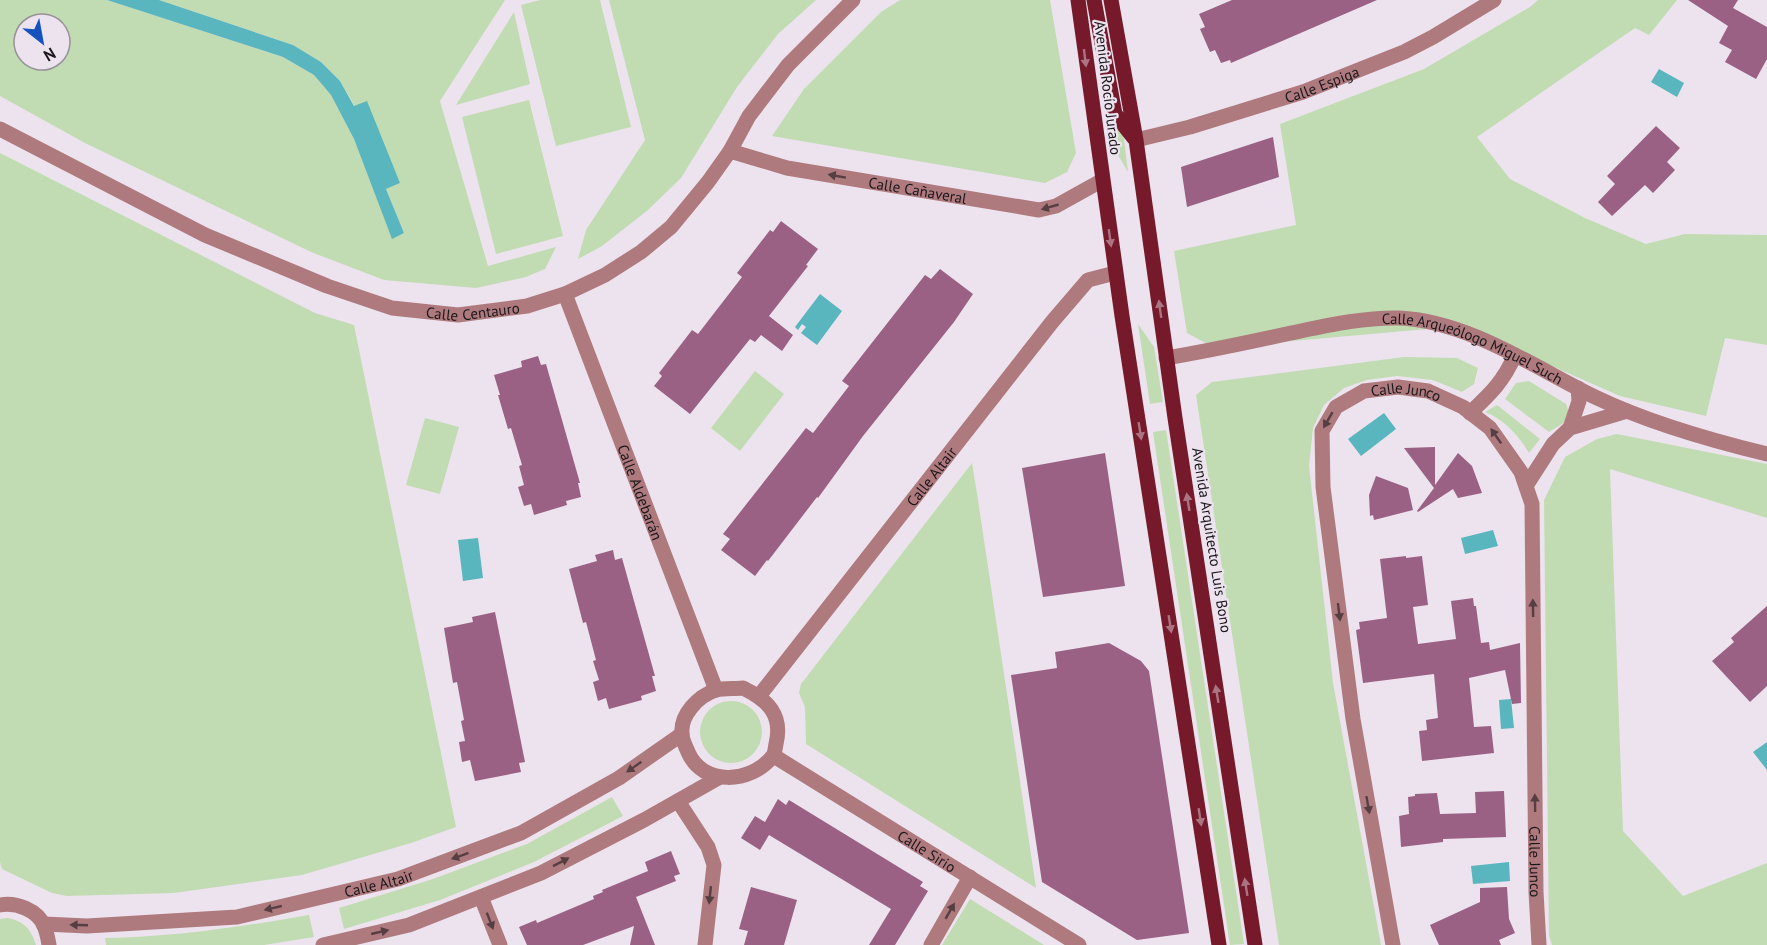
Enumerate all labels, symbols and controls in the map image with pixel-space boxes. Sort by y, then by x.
north arrow [12,12,72,72]
street label: Avenida Rocío Jurado [1090,20,1126,156]
text: N [40,44,59,66]
one-way arrow [1081,49,1090,68]
street label: Calle Espiga [1282,61,1362,107]
one-way arrow [827,171,846,180]
street label: Calle Cañaveral [867,172,969,207]
one-way arrow [1041,203,1059,212]
one-way arrow [1106,229,1115,248]
street label: Calle Centauro [425,298,521,324]
one-way arrow [1155,299,1164,318]
street label: Calle Arqueólogo Miguel Such [1381,308,1566,388]
street label: Calle Junco [1370,377,1444,405]
one-way arrow [1323,412,1334,428]
one-way arrow [1135,422,1144,441]
one-way arrow [1490,429,1502,445]
street label: Calle Aldebarán [614,442,667,543]
street label: Calle Altair [902,443,960,510]
street label: Avenida Arquitecto Luis Bono [1188,446,1236,634]
one-way arrow [1183,492,1192,511]
one-way arrow [1528,598,1538,617]
one-way arrow [1335,603,1344,622]
one-way arrow [1166,614,1175,633]
one-way arrow [1212,685,1221,704]
one-way arrow [626,761,642,773]
one-way arrow [1530,793,1540,812]
one-way arrow [1364,796,1373,815]
one-way arrow [1195,807,1204,826]
street label: Calle Sirio [894,826,960,876]
street label: Calle Junco [1526,826,1546,898]
one-way arrow [451,851,469,861]
one-way arrow [553,857,570,867]
street label: Calle Altair [342,865,416,901]
one-way arrow [1242,878,1251,897]
one-way arrow [706,886,715,905]
one-way arrow [945,902,955,919]
one-way arrow [264,904,282,914]
one-way arrow [486,912,495,930]
one-way arrow [70,921,89,930]
one-way arrow [370,926,389,936]

